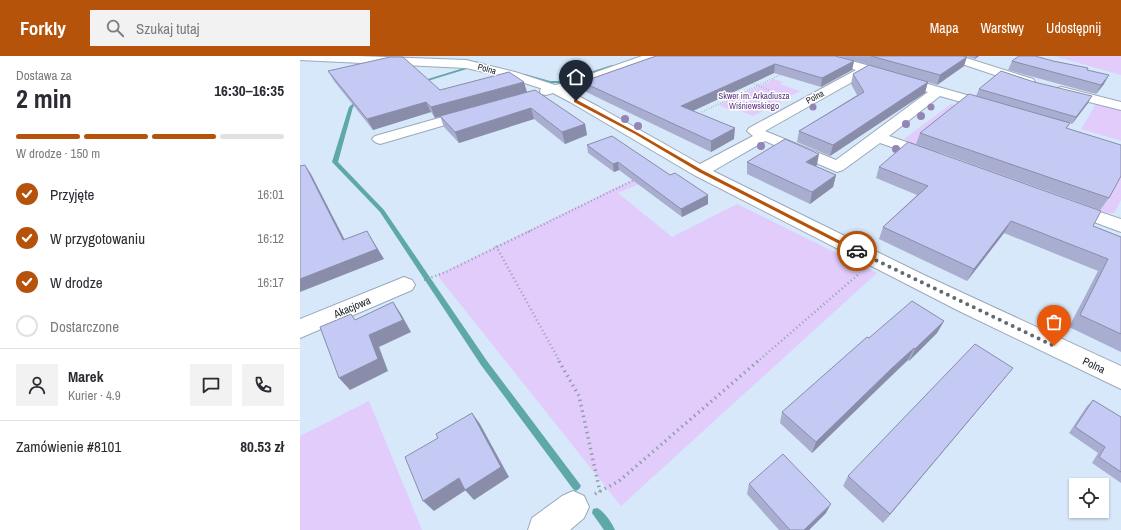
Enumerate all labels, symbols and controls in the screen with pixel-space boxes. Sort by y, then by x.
search box [90,10,370,46]
text: Forkly [20,15,66,41]
icon: search [104,17,126,39]
text: Szukaj tutaj [136,18,200,39]
text: Mapa [930,19,959,37]
text: Warstwy [981,19,1024,37]
text: Udostępnij [1046,19,1101,37]
pin [559,60,593,101]
street label: Polna [476,61,498,77]
icon: home [565,66,587,88]
text: Dostawa za [16,67,72,84]
text: 16:30–16:35 [214,80,284,101]
text: 2 min [16,81,72,116]
street label: Polna [804,87,826,107]
park label: Skwer im. Arkadiusza Wiśniewskiego [718,90,790,112]
text: W drodze · 150 m [16,145,100,162]
icon: check [16,183,38,205]
text: Przyjęte [50,184,94,205]
text: 16:01 [257,186,284,203]
icon: check [16,227,38,249]
text: W przygotowaniu [50,228,145,249]
text: 16:12 [257,230,284,247]
courier [837,231,877,271]
icon: car [846,240,868,262]
icon: check [16,271,38,293]
text: W drodze [50,272,103,293]
text: 16:17 [257,274,284,291]
street label: Akacjowa [331,293,373,321]
pin [1037,305,1071,346]
icon: bag [1043,311,1065,333]
text: Dostarczone [50,316,119,337]
street label: Polna [1081,354,1107,376]
button: person [16,364,58,406]
button: chat [190,364,232,406]
button: phone [242,364,284,406]
text: Marek [68,366,104,387]
text: Kurier · 4.9 [68,387,121,404]
text: Zamówienie #8101 [16,436,121,457]
text: 80.53 zł [240,436,284,457]
map controls [1069,478,1109,518]
button: locate [1069,478,1109,518]

